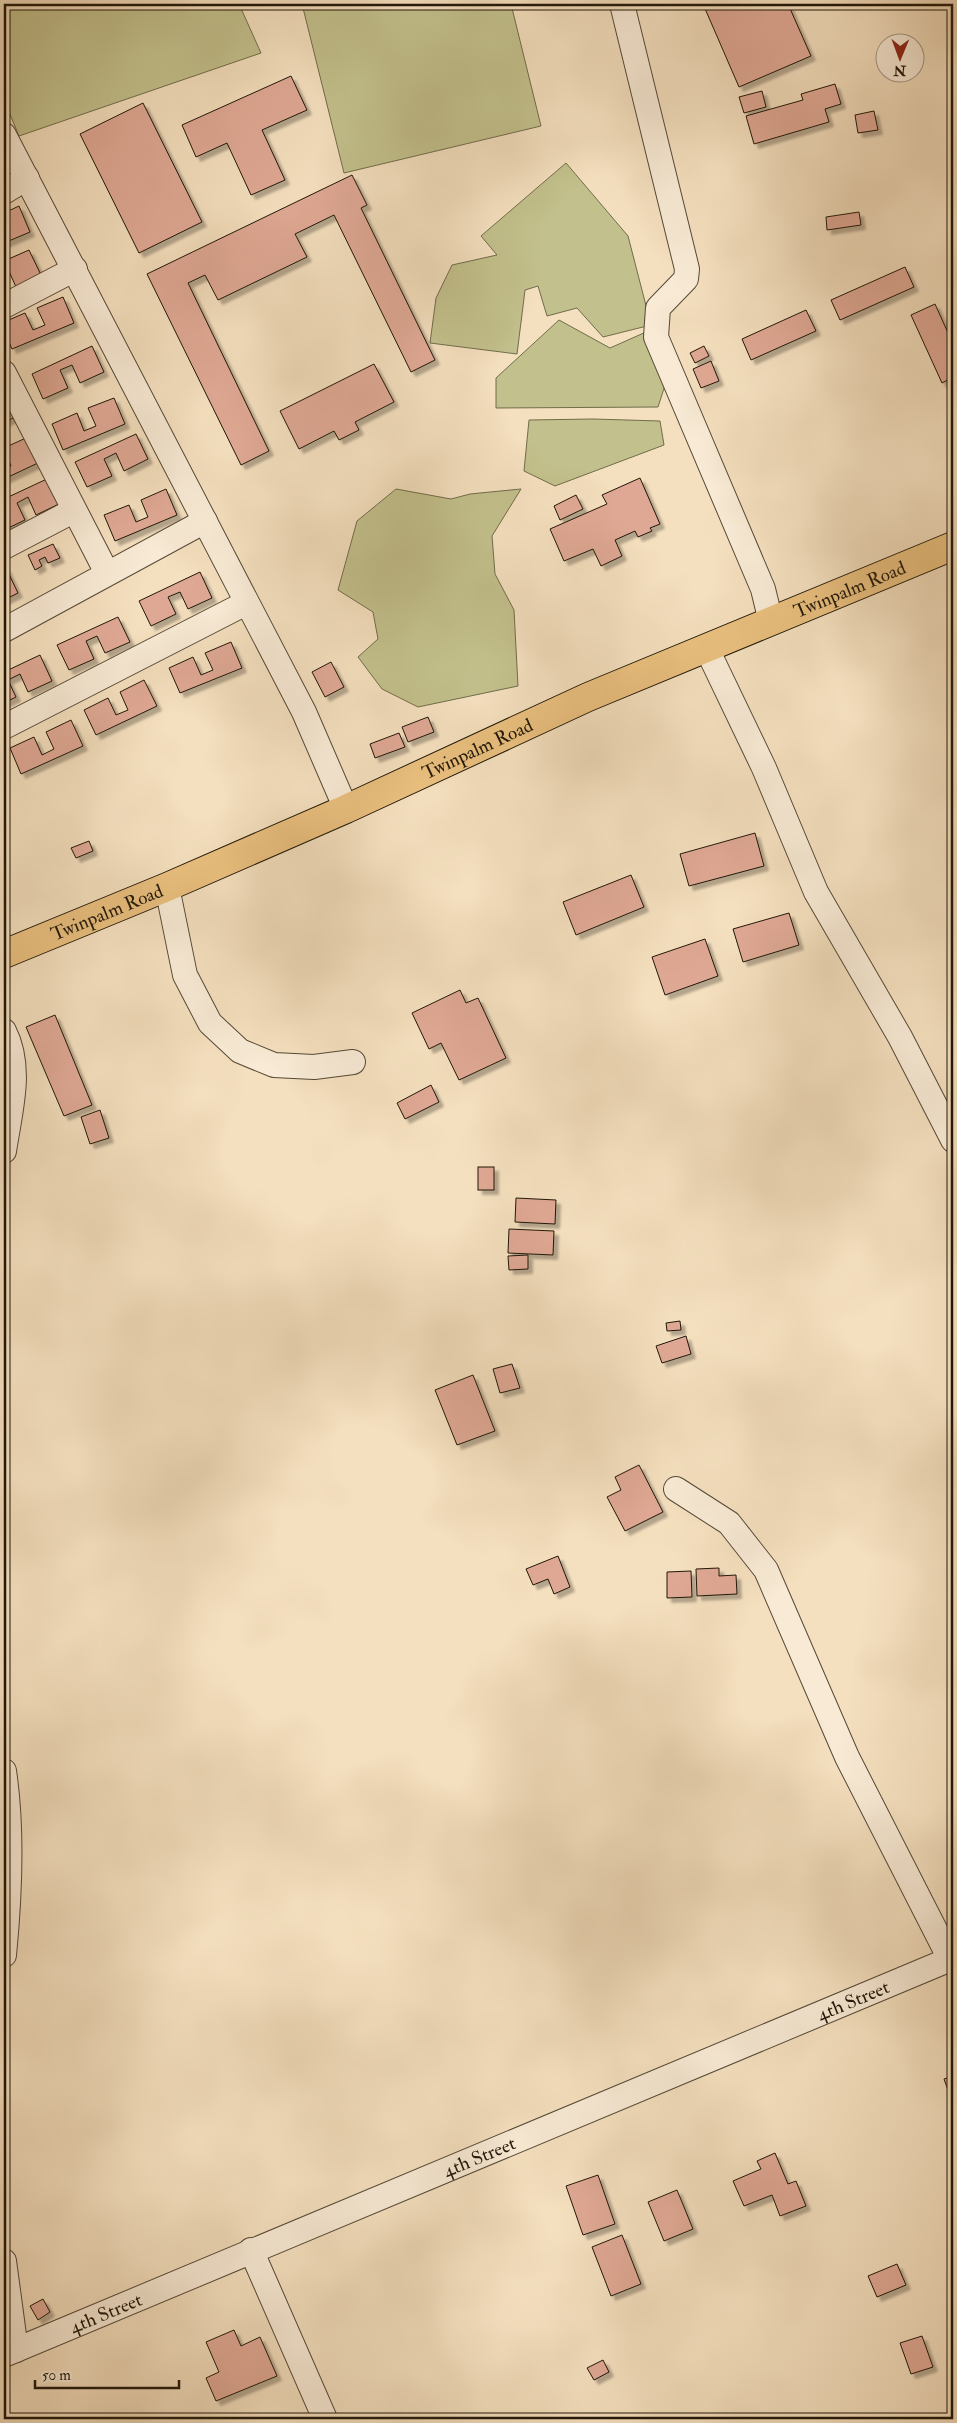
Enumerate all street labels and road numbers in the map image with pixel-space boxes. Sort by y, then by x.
street label: Twinpalm Road [790,556,910,624]
street label: Twinpalm Road [418,713,537,785]
street label: Twinpalm Road [47,879,167,947]
street label: 4th Street [813,1975,893,2027]
street label: 4th Street [440,2131,519,2183]
street label: 4th Street [66,2288,146,2339]

